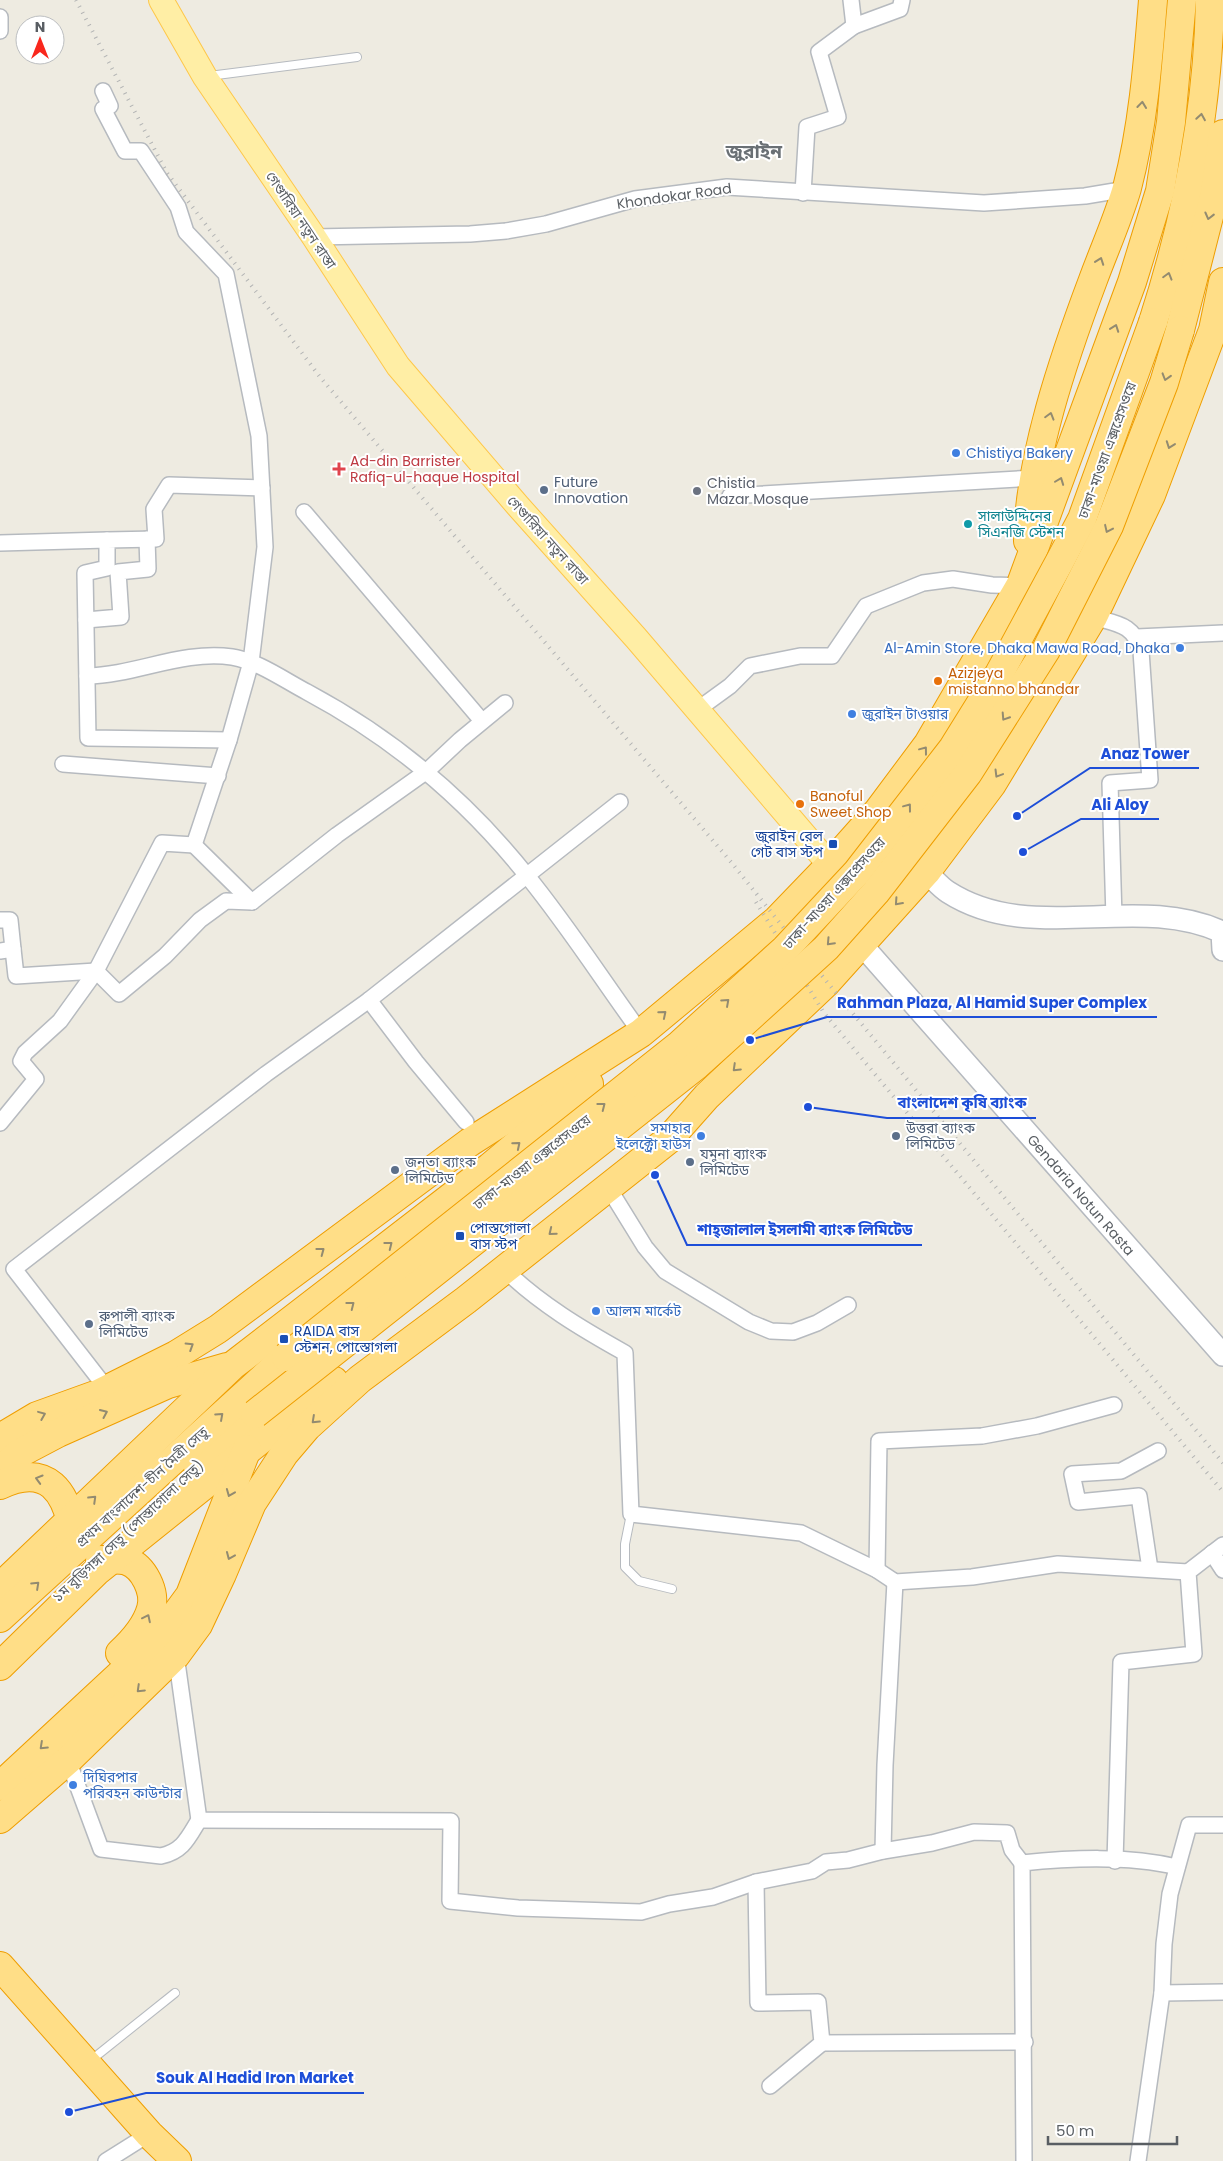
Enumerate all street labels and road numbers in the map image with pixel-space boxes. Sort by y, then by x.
street label: গেণ্ডারিয়া নতুন রাস্তা [261,167,341,273]
street label: Khondokar Road [615,178,733,214]
street label: ঢাকা-মাওয়া এক্সপ্রেসওয়ে [1073,379,1141,522]
street label: গেণ্ডারিয়া নতুন রাস্তা [503,491,594,589]
street label: ঢাকা-মাওয়া এক্সপ্রেসওয়ে [778,833,890,954]
street label: ঢাকা-মাওয়া এক্সপ্রেসওয়ে [468,1110,595,1215]
street label: Gendaria Notun Rasta [1023,1130,1139,1260]
street label: প্রথম বাংলাদেশ-চীন মৈত্রী সেতু [72,1421,213,1552]
street label: ১ম বুড়িগঙ্গা সেতু (পোস্তাগোলা সেতু) [48,1455,208,1607]

